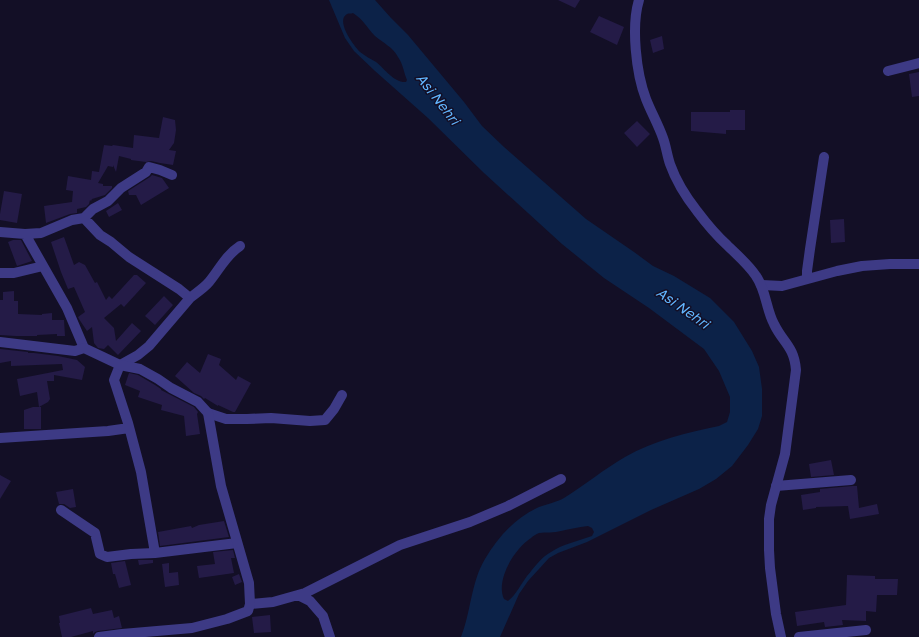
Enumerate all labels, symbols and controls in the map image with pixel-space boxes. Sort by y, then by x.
water label: Asi Nehri [413,70,465,130]
water label: Asi Nehri [654,283,715,333]

